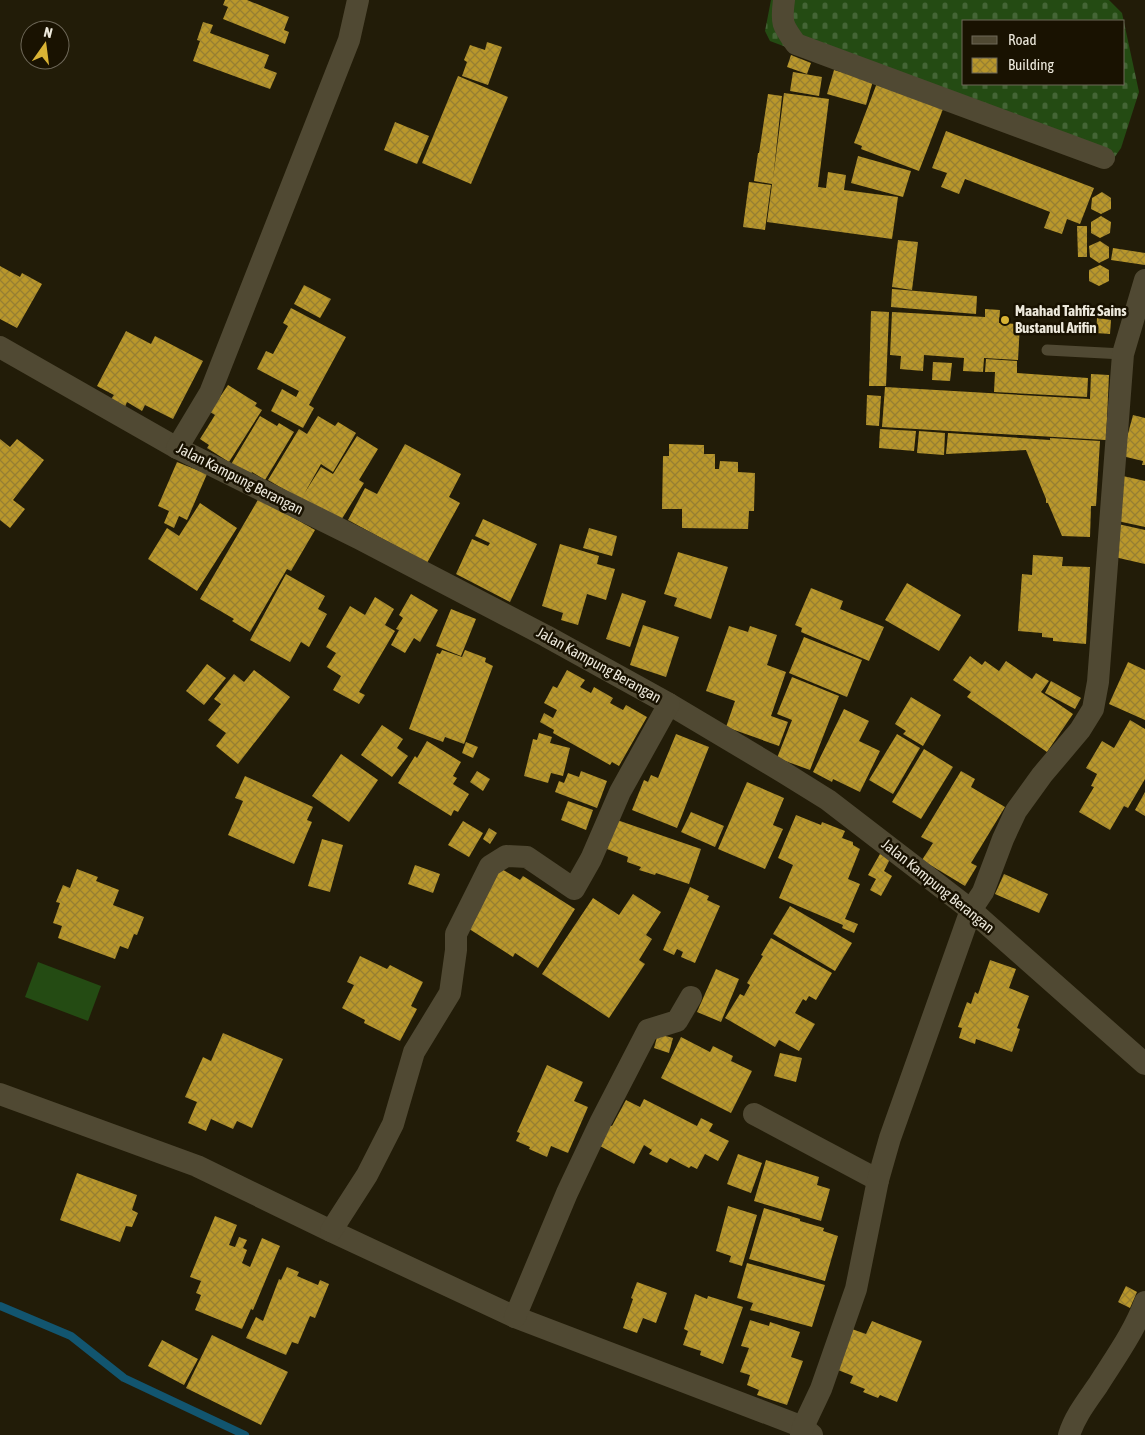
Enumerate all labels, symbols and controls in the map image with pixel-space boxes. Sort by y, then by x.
north arrow [20,20,70,70]
legend [962,20,1125,85]
text: N [42,24,54,41]
text: Road [1008,31,1037,48]
text: Building [1008,56,1054,73]
place label: Maahad Tahfiz Sains Bustanul Arifin [1015,302,1127,336]
marker: Maahad Tahfiz Sains Bustanul Arifin [999,314,1011,326]
street label: Jalan Kampung Berangan [174,439,306,518]
street label: Jalan Kampung Berangan [534,623,664,706]
street label: Jalan Kampung Berangan [879,835,998,936]

